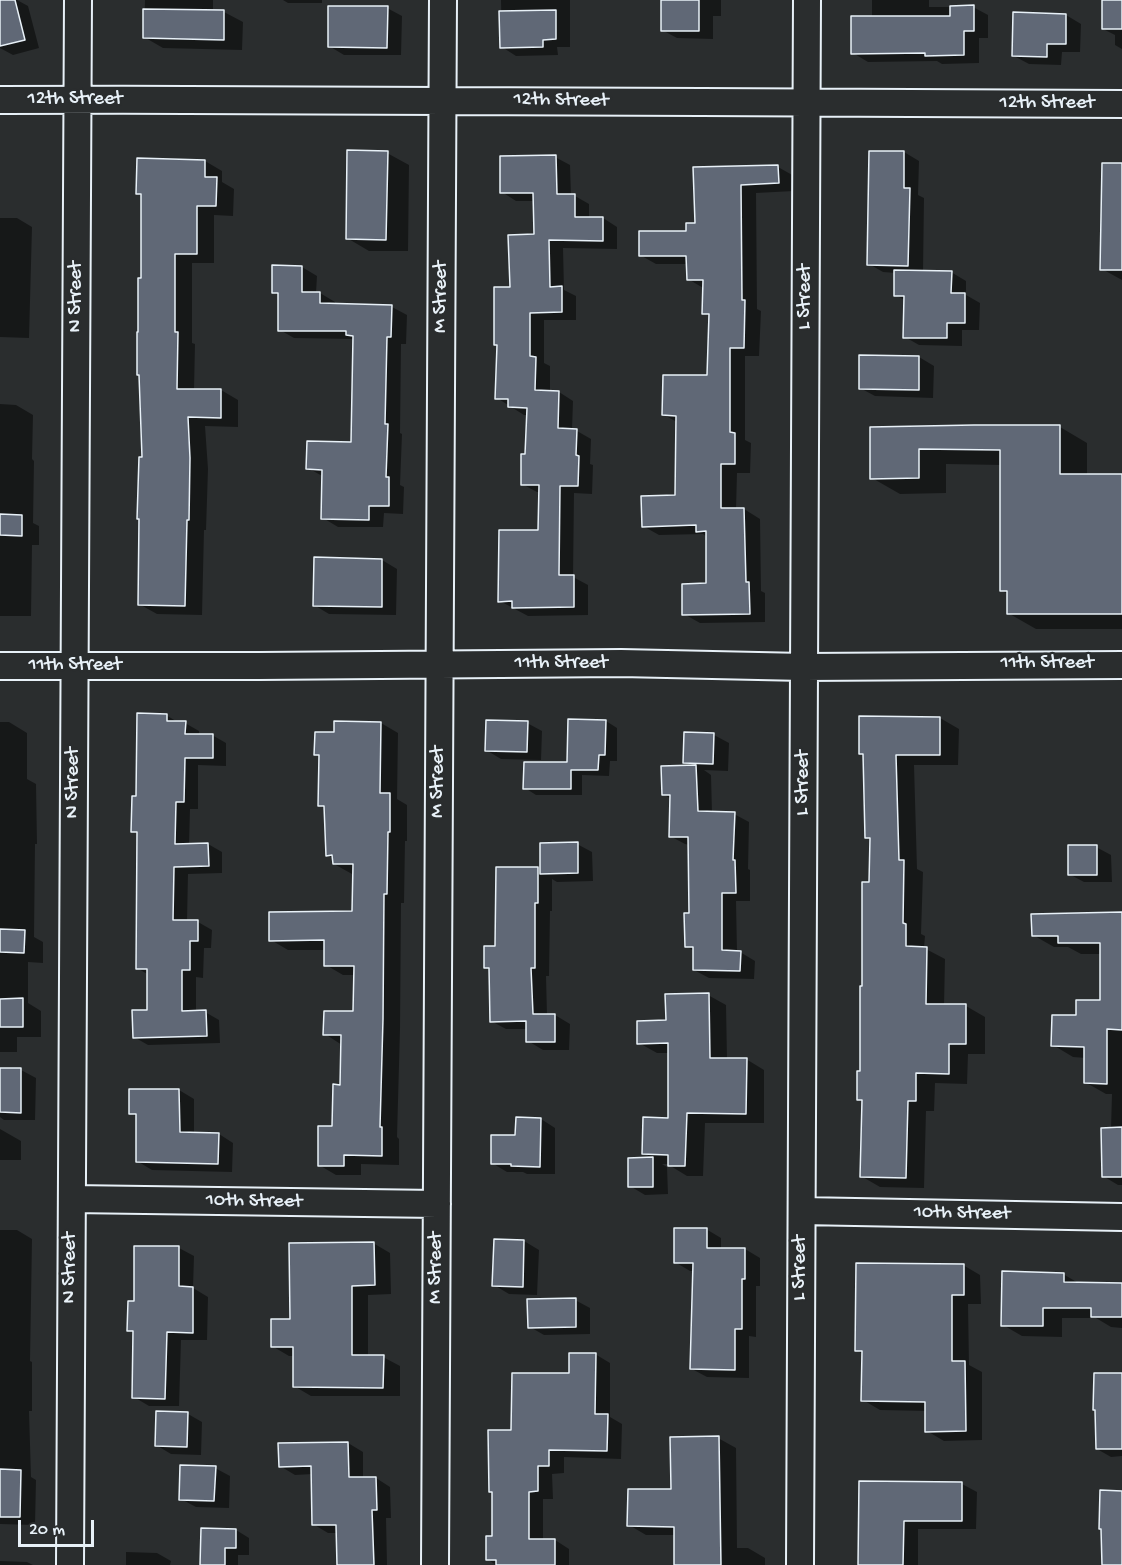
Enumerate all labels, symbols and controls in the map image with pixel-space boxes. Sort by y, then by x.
street label: 12th Street [28,88,122,112]
street label: 12th Street [513,88,609,114]
street label: 12th Street [1000,92,1094,116]
street label: N Street [65,261,89,333]
street label: M Street [430,261,454,333]
street label: L Street [794,264,818,330]
street label: 11th Street [514,652,608,676]
street label: 11th Street [1000,652,1094,676]
street label: 11th Street [28,654,122,678]
street label: M Street [427,746,451,818]
street label: N Street [62,747,86,819]
street label: L Street [792,750,816,816]
street label: 10th Street [206,1189,302,1215]
street label: 10th Street [914,1201,1010,1227]
street label: N Street [59,1232,83,1304]
street label: M Street [425,1232,449,1304]
street label: L Street [789,1235,813,1301]
scale bar [21,1508,98,1546]
text: 20 m [29,1520,65,1541]

